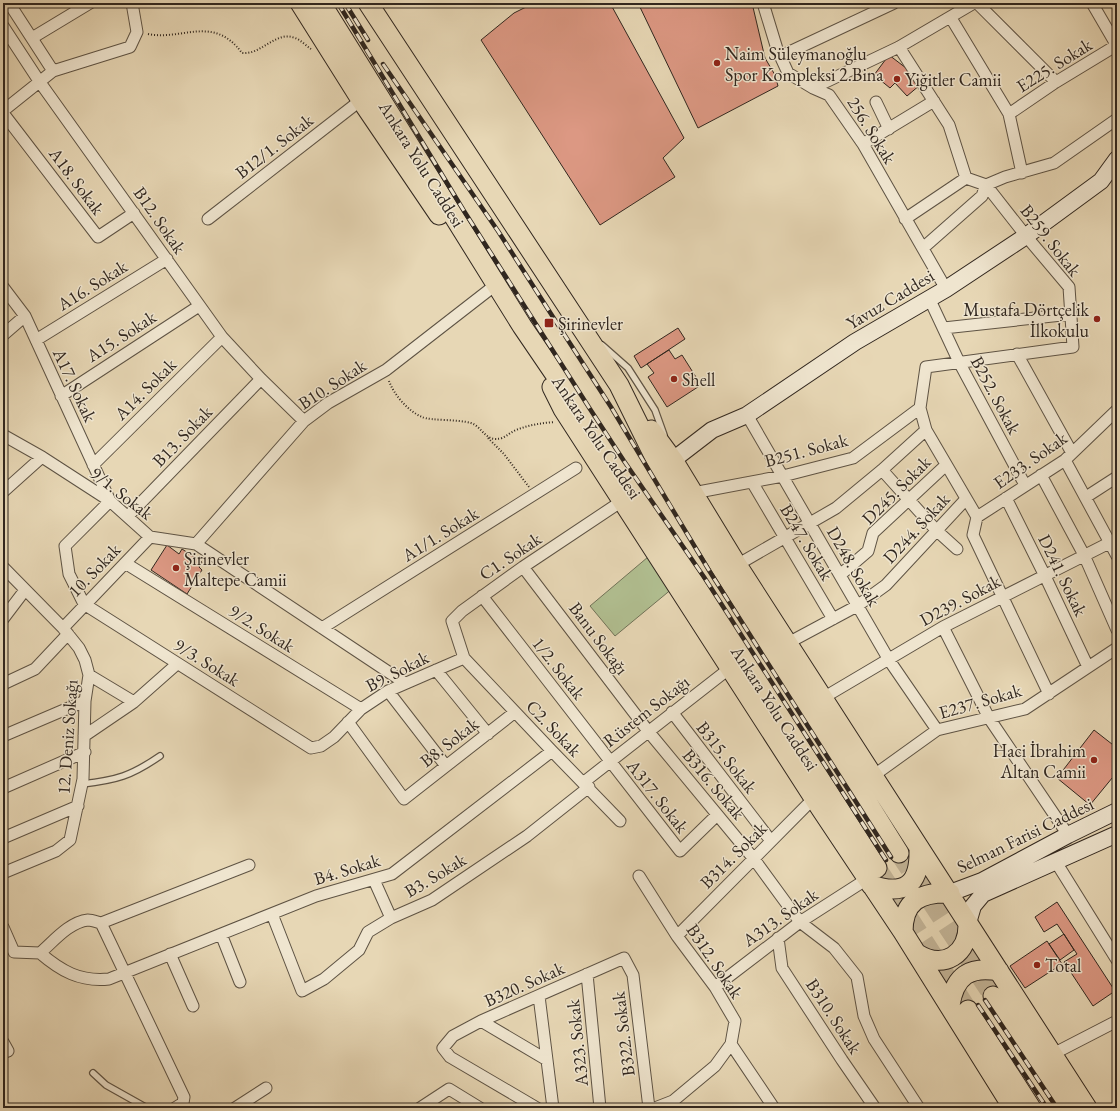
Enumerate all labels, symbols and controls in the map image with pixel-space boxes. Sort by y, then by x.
street label: E225. Sokak [1012,32,1097,97]
place label: Naim Süleymanoğlu Spor Kompleksi 2.Bina [725,42,884,86]
marker: Naim Süleymanoğlu Spor Kompleksi 2.Bina [712,58,722,68]
place label: Yiğitler Camii [905,68,1002,91]
marker: Yiğitler Camii [892,74,902,84]
street label: 256. Sokak [842,92,902,168]
street label: Ankara Yolu Caddesi [373,96,470,232]
street label: B12/1. Sokak [230,108,318,184]
street label: A18. Sokak [44,142,110,220]
street label: B12. Sokak [129,182,192,258]
street label: B259. Sokak [1016,199,1087,281]
street label: A16. Sokak [52,254,132,316]
street label: Yavuz Caddesi [842,263,939,334]
place label: Mustafa Dörtçelik İlkokulu [963,298,1090,342]
street label: A15. Sokak [81,305,161,368]
place label: Şirinevler [558,312,623,335]
marker: Mustafa Dörtçelik İlkokulu [1092,314,1102,324]
marker: Şirinevler [543,317,555,329]
street label: A17. Sokak [48,344,102,426]
street label: B252. Sokak [966,352,1026,439]
street label: A14. Sokak [108,353,181,426]
street label: B10. Sokak [294,353,371,415]
place label: Shell [682,368,715,391]
street label: Ankara Yolu Caddesi [547,370,647,504]
marker: Shell [669,374,679,384]
street label: B13. Sokak [147,400,217,472]
street label: E233. Sokak [989,426,1072,494]
street label: B251. Sokak [762,428,851,472]
street label: D245. Sokak [857,450,936,529]
street label: 9/1. Sokak [86,461,158,525]
street label: D244. Sokak [877,487,955,568]
street label: B247. Sokak [775,500,839,585]
street label: A1/1. Sokak [397,501,483,567]
street label: D248. Sokak [822,522,886,610]
street label: C1. Sokak [474,527,546,585]
street label: D241. Sokak [1033,530,1093,620]
street label: 10. Sokak [63,538,126,602]
place label: Şirinevler Maltepe Camii [184,547,287,591]
marker: Şirinevler Maltepe Camii [171,563,181,573]
street label: D239. Sokak [916,569,1005,631]
street label: Banu Sokağı [564,597,634,679]
street label: 9/2. Sokak [225,599,300,657]
street label: 1/2. Sokak [527,632,591,704]
street label: 9/3. Sokak [170,633,245,691]
street label: Ankara Yolu Caddesi [725,640,824,775]
street label: B9. Sokak [361,645,433,697]
street label: Rüstem Sokağı [598,670,694,752]
street label: 12. Deniz Sokağı [52,678,83,795]
street label: E237. Sokak [936,678,1025,724]
street label: C2. Sokak [521,695,587,762]
street label: B8. Sokak [415,712,483,772]
street label: B315. Sokak [692,716,763,798]
place label: Haci İbrahim Altan Camii [993,739,1087,783]
street label: B316. Sokak [678,744,751,824]
street label: A317. Sokak [621,754,694,838]
marker: Haci İbrahim Altan Camii [1089,755,1099,765]
street label: Selman Farisi Caddesi [953,792,1098,878]
street label: B314. Sokak [695,816,772,893]
street label: B3. Sokak [400,847,471,902]
street label: B4. Sokak [311,848,383,890]
street label: A313. Sokak [737,882,823,952]
street label: B312. Sokak [682,919,749,1003]
place label: Total [1045,954,1081,977]
street label: B320. Sokak [480,956,568,1012]
marker: Total [1032,960,1042,970]
street label: B310. Sokak [801,974,867,1058]
street label: B322. Sokak [606,990,640,1078]
street label: A323. Sokak [561,998,593,1089]

